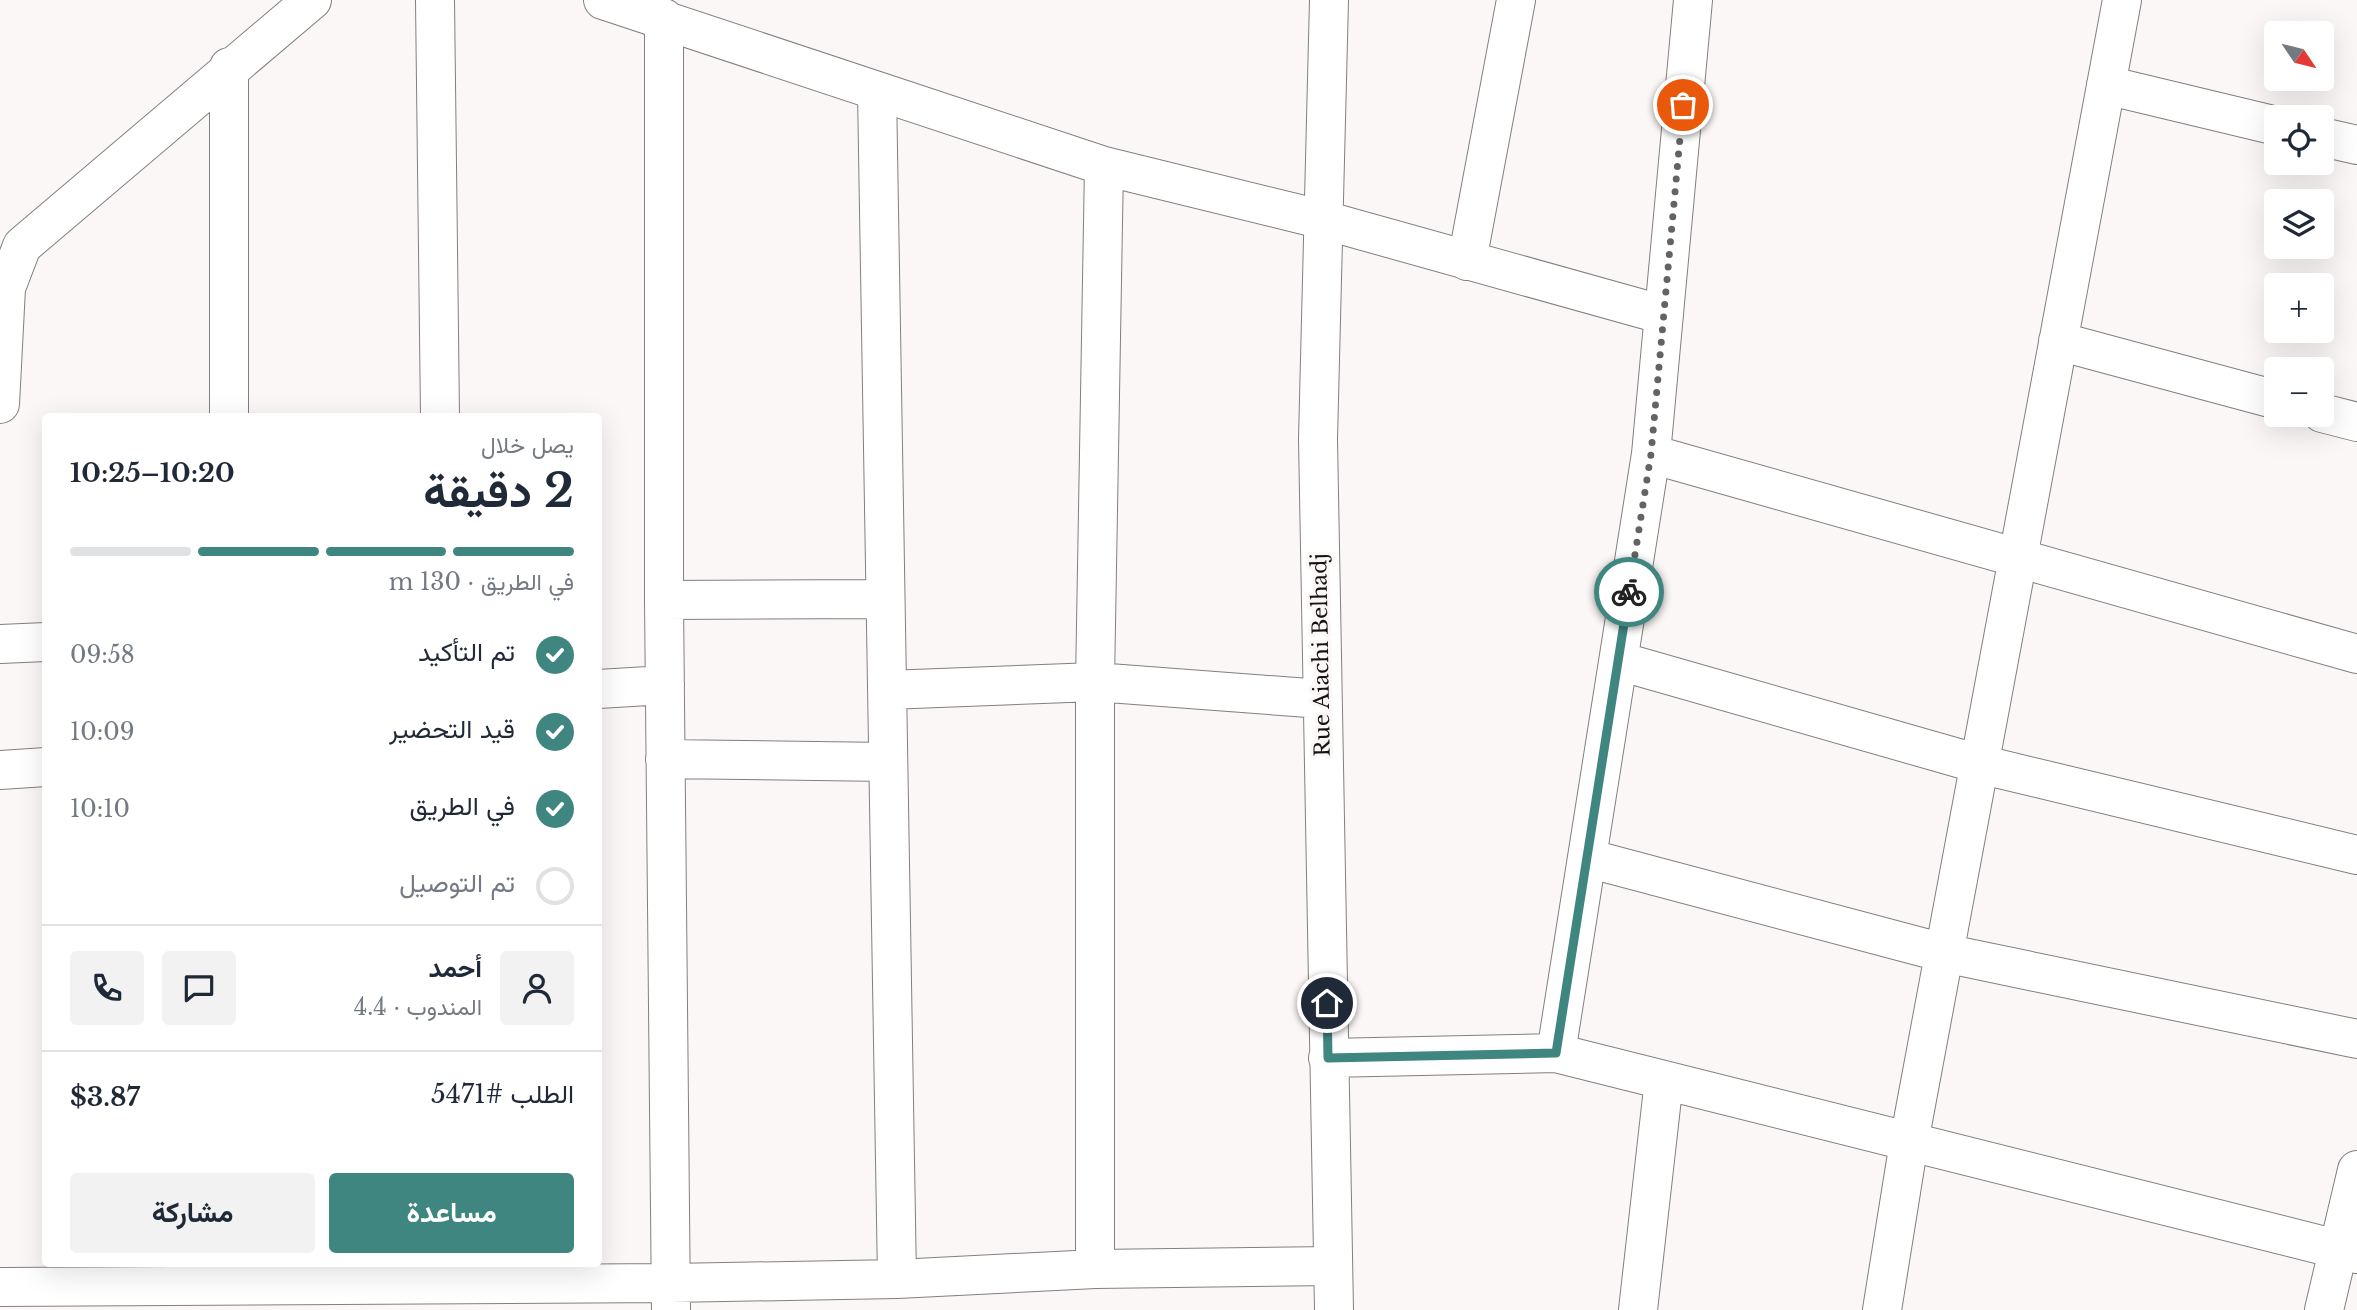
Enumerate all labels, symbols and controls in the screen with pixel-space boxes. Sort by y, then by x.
north arrow [2264,21,2334,91]
map controls [2264,21,2334,427]
pin [1653,75,1713,135]
icon: bag [1664,86,1702,124]
button: locate [2264,105,2334,175]
button: layers [2264,189,2334,259]
button: + [2264,273,2334,343]
button: − [2264,357,2334,427]
text: يصل خلال [481,431,574,459]
text: 10:20–10:25 [70,457,235,489]
text: 2 دقيقة [423,462,574,519]
street label: Rue Aiachi Belhadj [1306,553,1336,757]
courier [1594,557,1664,627]
text: في الطريق · 130 m [389,568,574,596]
icon: bike [1610,573,1648,611]
text: تم التأكيد [418,636,515,668]
icon: check [536,636,574,674]
text: 09:58 [70,641,135,669]
text: قيد التحضير [389,713,515,745]
icon: check [536,713,574,751]
text: 10:09 [70,718,134,746]
text: في الطريق [410,790,515,822]
icon: check [536,790,574,828]
text: 10:10 [70,795,130,823]
text: تم التوصيل [399,867,515,899]
button: phone [70,951,144,1025]
button: chat [162,951,236,1025]
button: person [500,951,574,1025]
text: أحمد [429,952,482,984]
pin [1297,973,1357,1033]
icon: home [1308,984,1346,1022]
text: المندوب · 4.4 [354,993,482,1021]
text: الطلب #5471 [431,1078,574,1110]
text: $3.87 [70,1081,140,1113]
button: مشاركة [70,1173,315,1253]
button: مساعدة [329,1173,574,1253]

